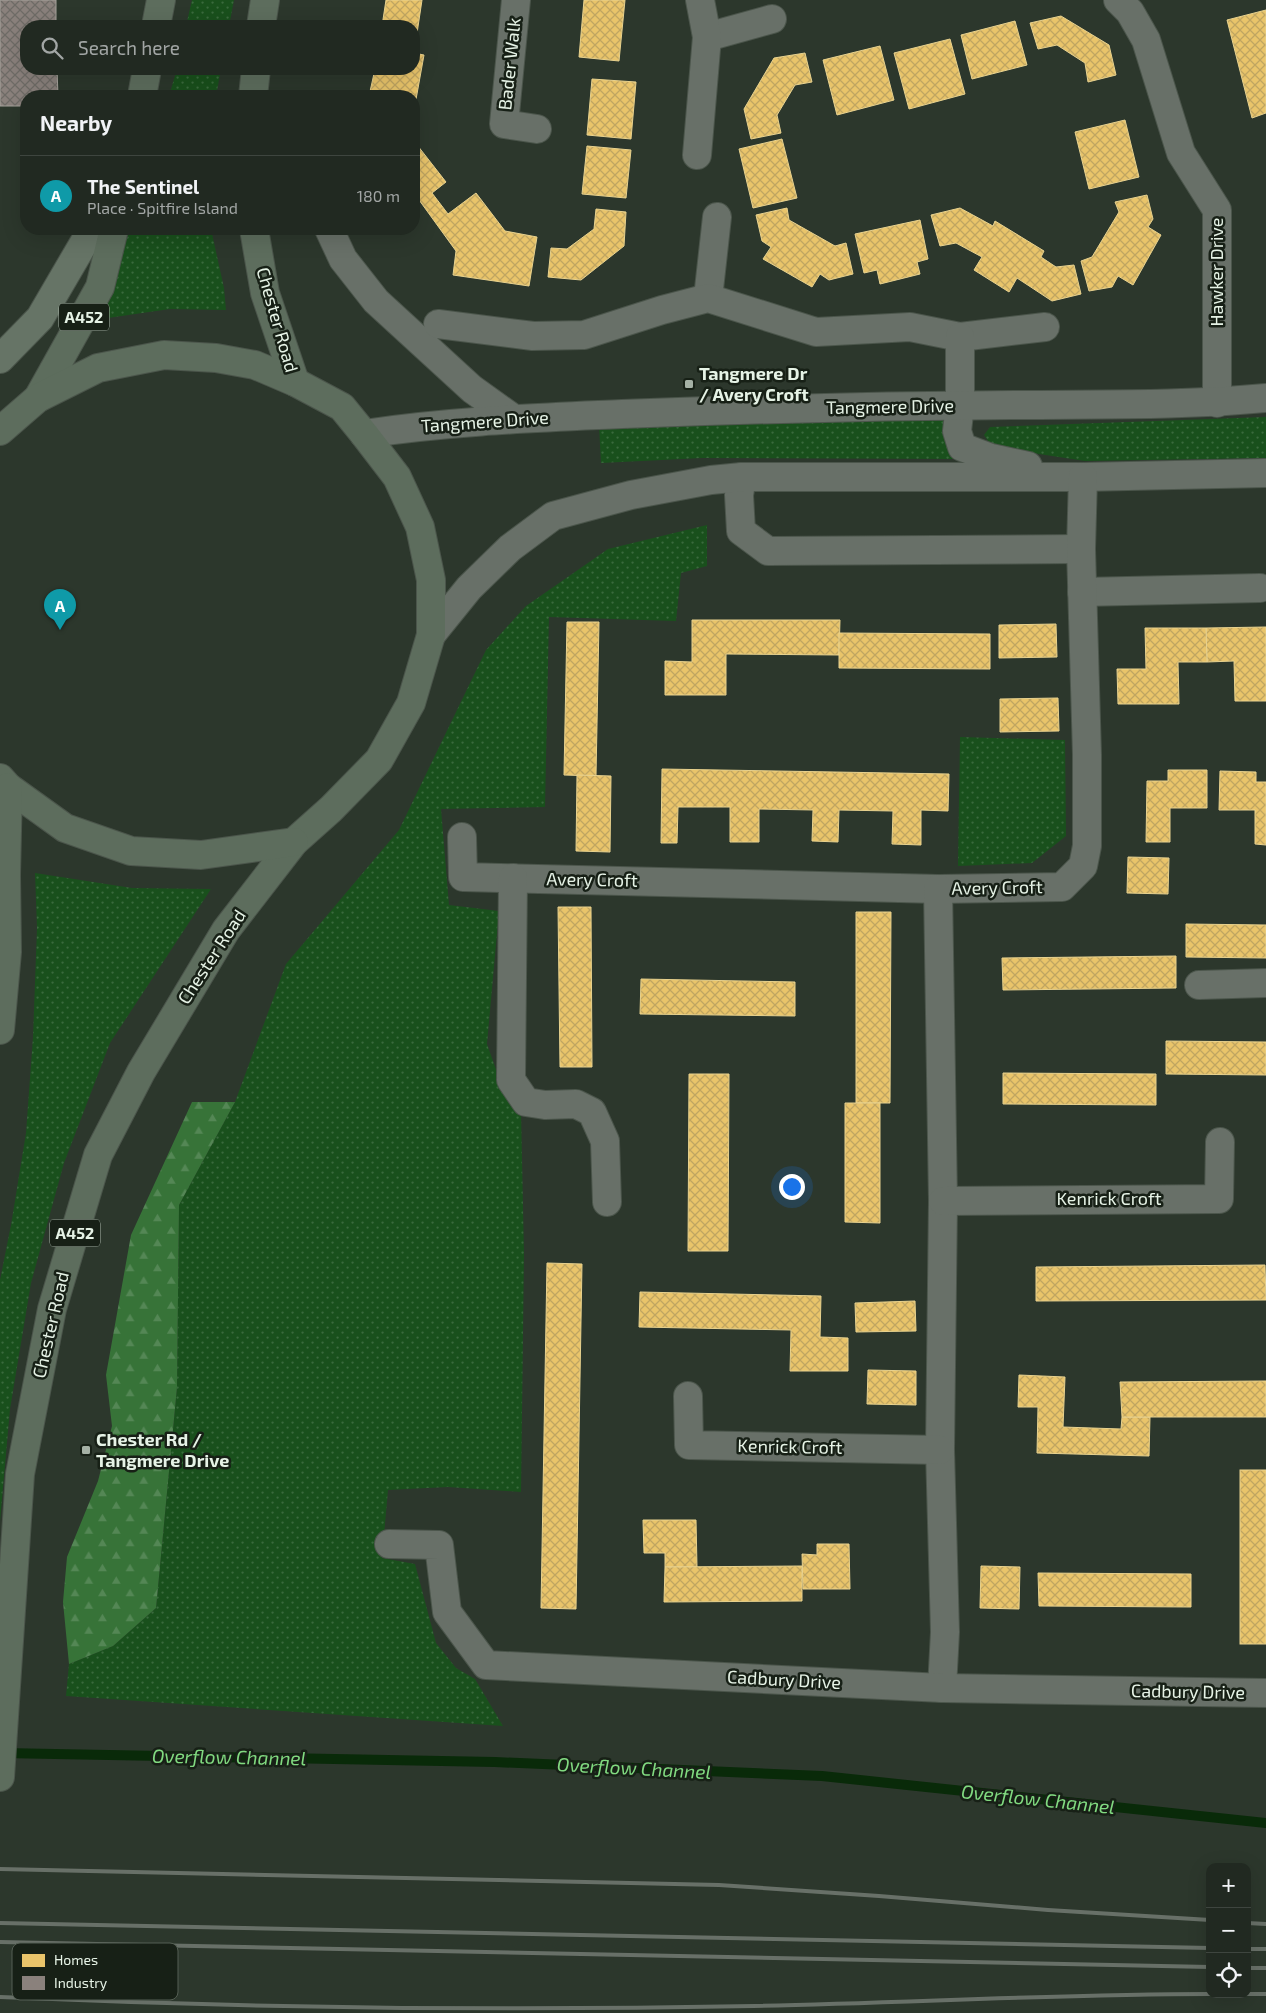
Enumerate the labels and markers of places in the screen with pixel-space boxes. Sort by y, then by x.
place label: Tangmere Dr / Avery Croft [699,362,809,405]
marker: Tangmere Dr / Avery Croft [683,378,695,390]
pin: A [44,589,76,630]
place label: Chester Rd / Tangmere Drive [96,1428,230,1471]
marker: Chester Rd / Tangmere Drive [80,1444,92,1456]

